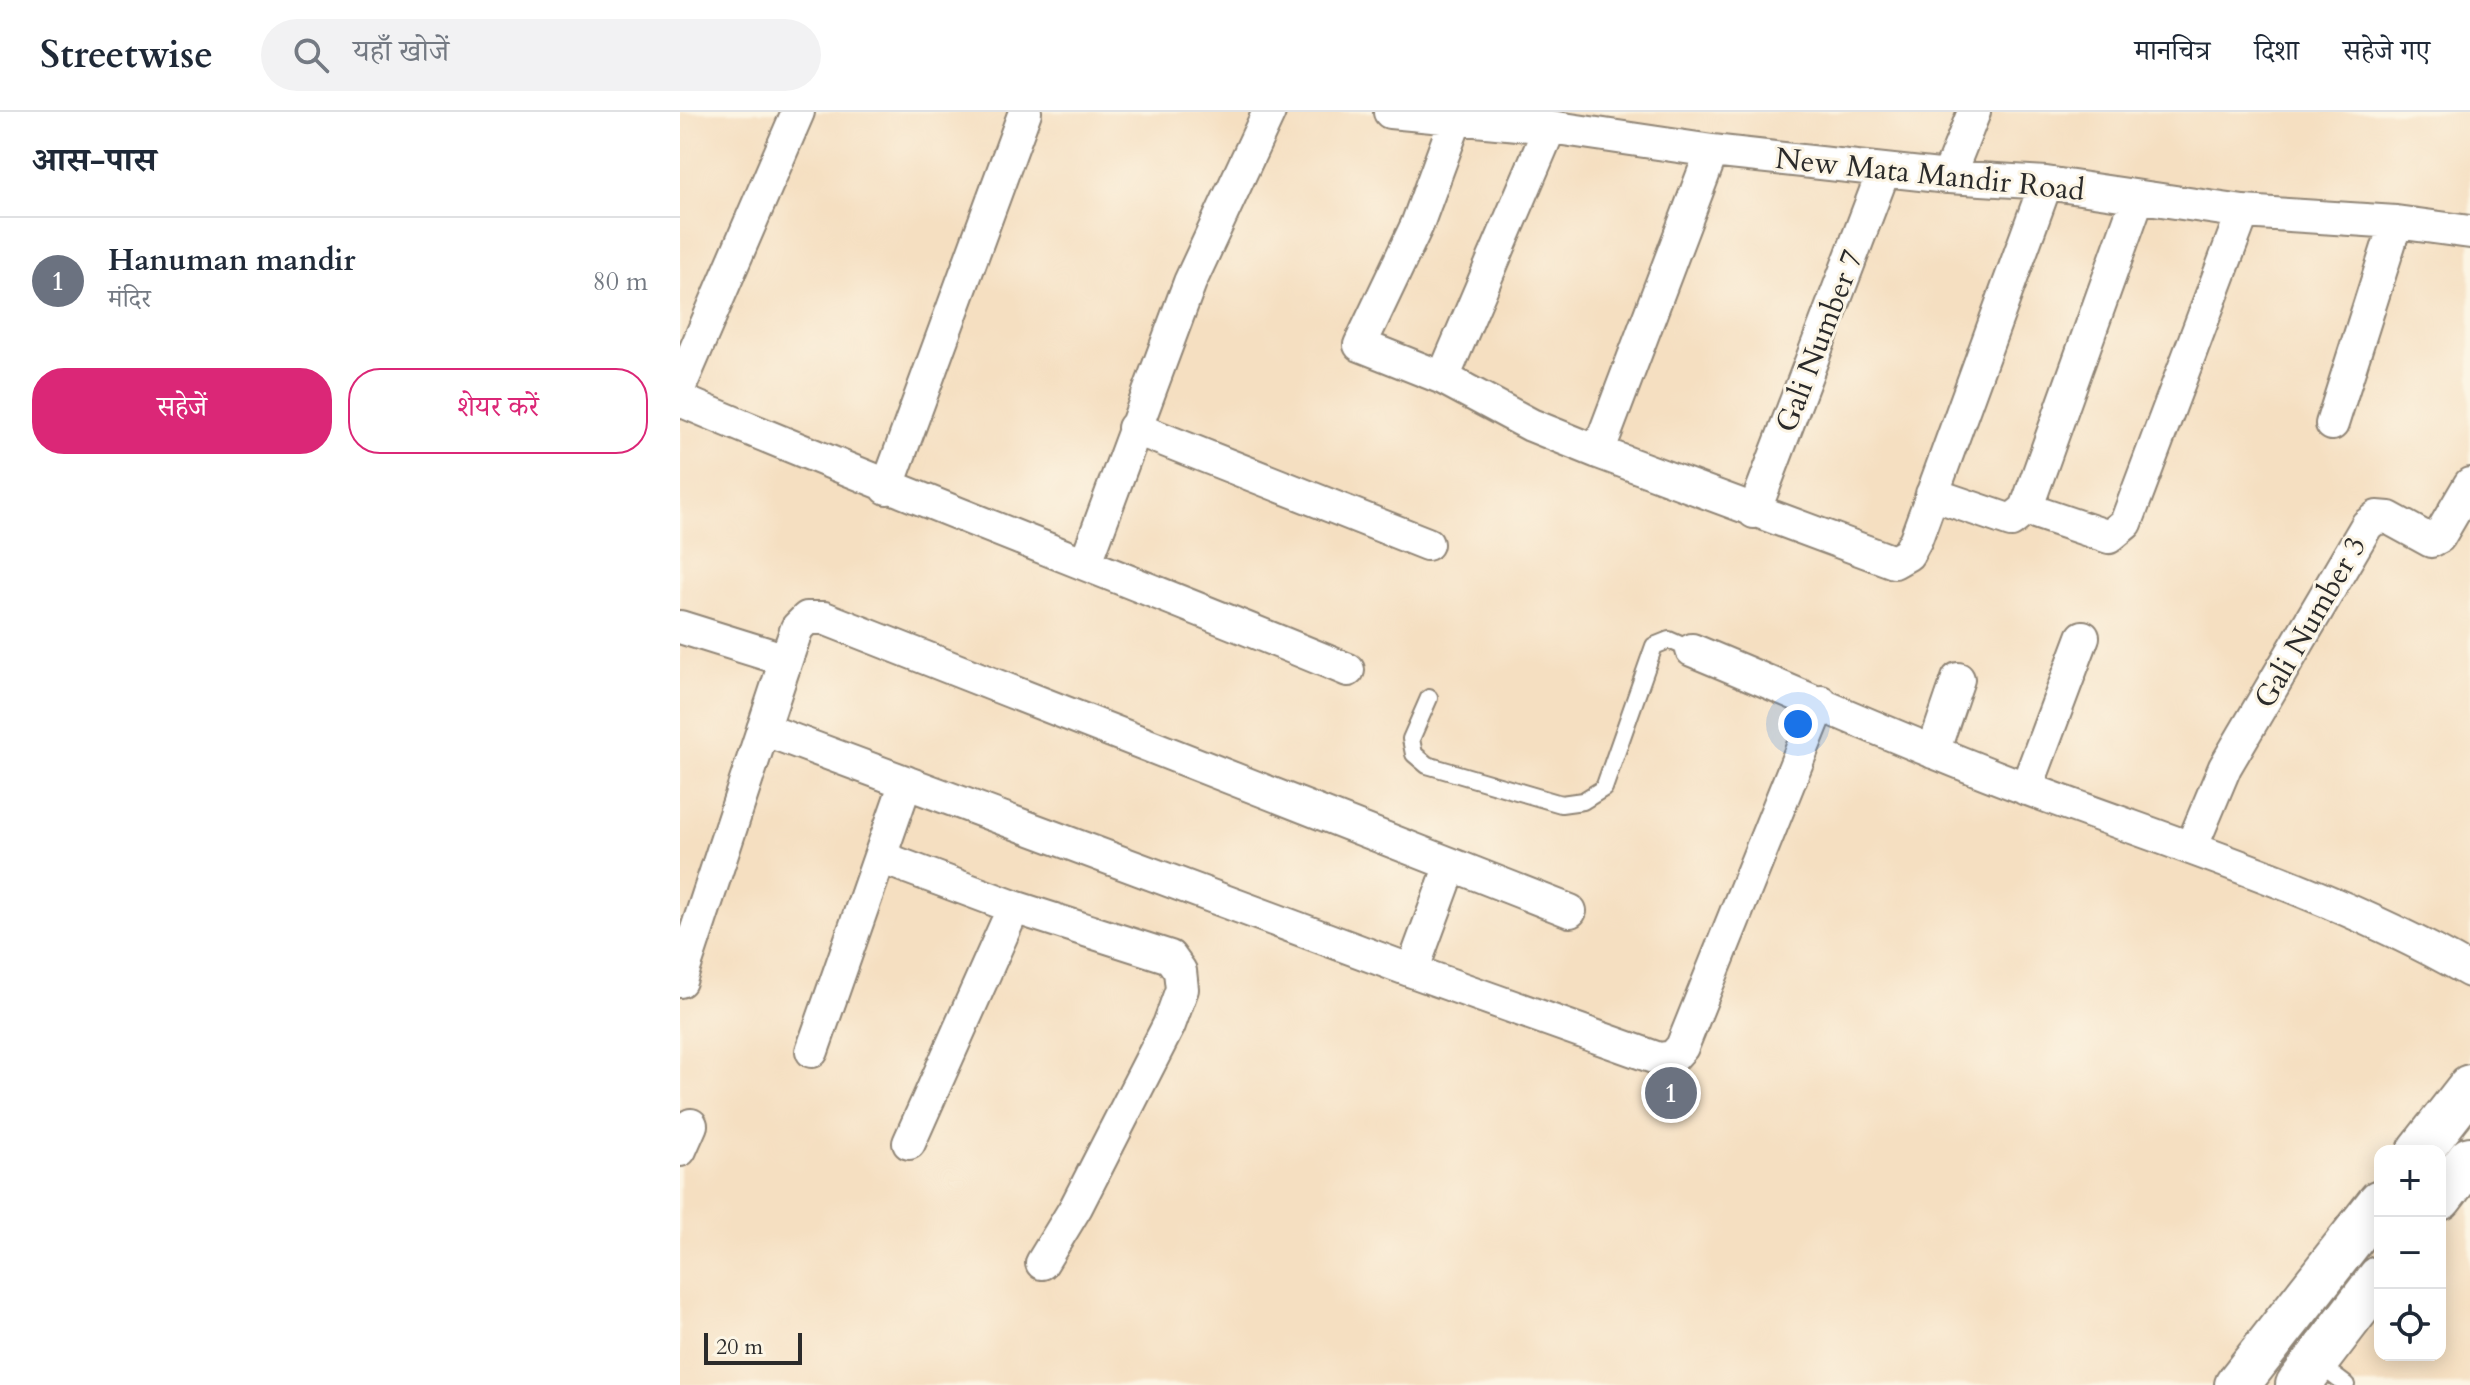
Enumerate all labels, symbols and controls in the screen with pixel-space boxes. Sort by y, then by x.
search box [261,19,821,91]
text: Streetwise [40,29,213,81]
text: यहाँ खोजें [353,31,449,72]
text: मानचित्र [2134,32,2210,70]
text: दिशा [2254,32,2299,70]
text: सहेजे गए [2343,32,2430,70]
icon: search [289,33,333,77]
text: आस-पास [32,137,156,183]
street label: New Mata Mandir Road [1773,138,2087,211]
text: Hanuman mandir [108,240,356,281]
street label: Gali Number 7 [1766,244,1873,438]
text: 1 [51,264,65,299]
text: 80 m [592,264,648,299]
text: मंदिर [108,281,151,316]
button: सहेजें [32,368,332,454]
button: शेयर करें [348,368,648,454]
street label: Gali Number 3 [2245,529,2376,716]
your location [1778,704,1818,744]
pin: 1 [1645,1063,1697,1123]
map controls [2374,1145,2446,1361]
button: + [2374,1145,2446,1217]
button: − [2374,1217,2446,1289]
button: locate [2374,1289,2446,1361]
scale bar [704,1329,802,1365]
text: 20 m [716,1332,763,1362]

